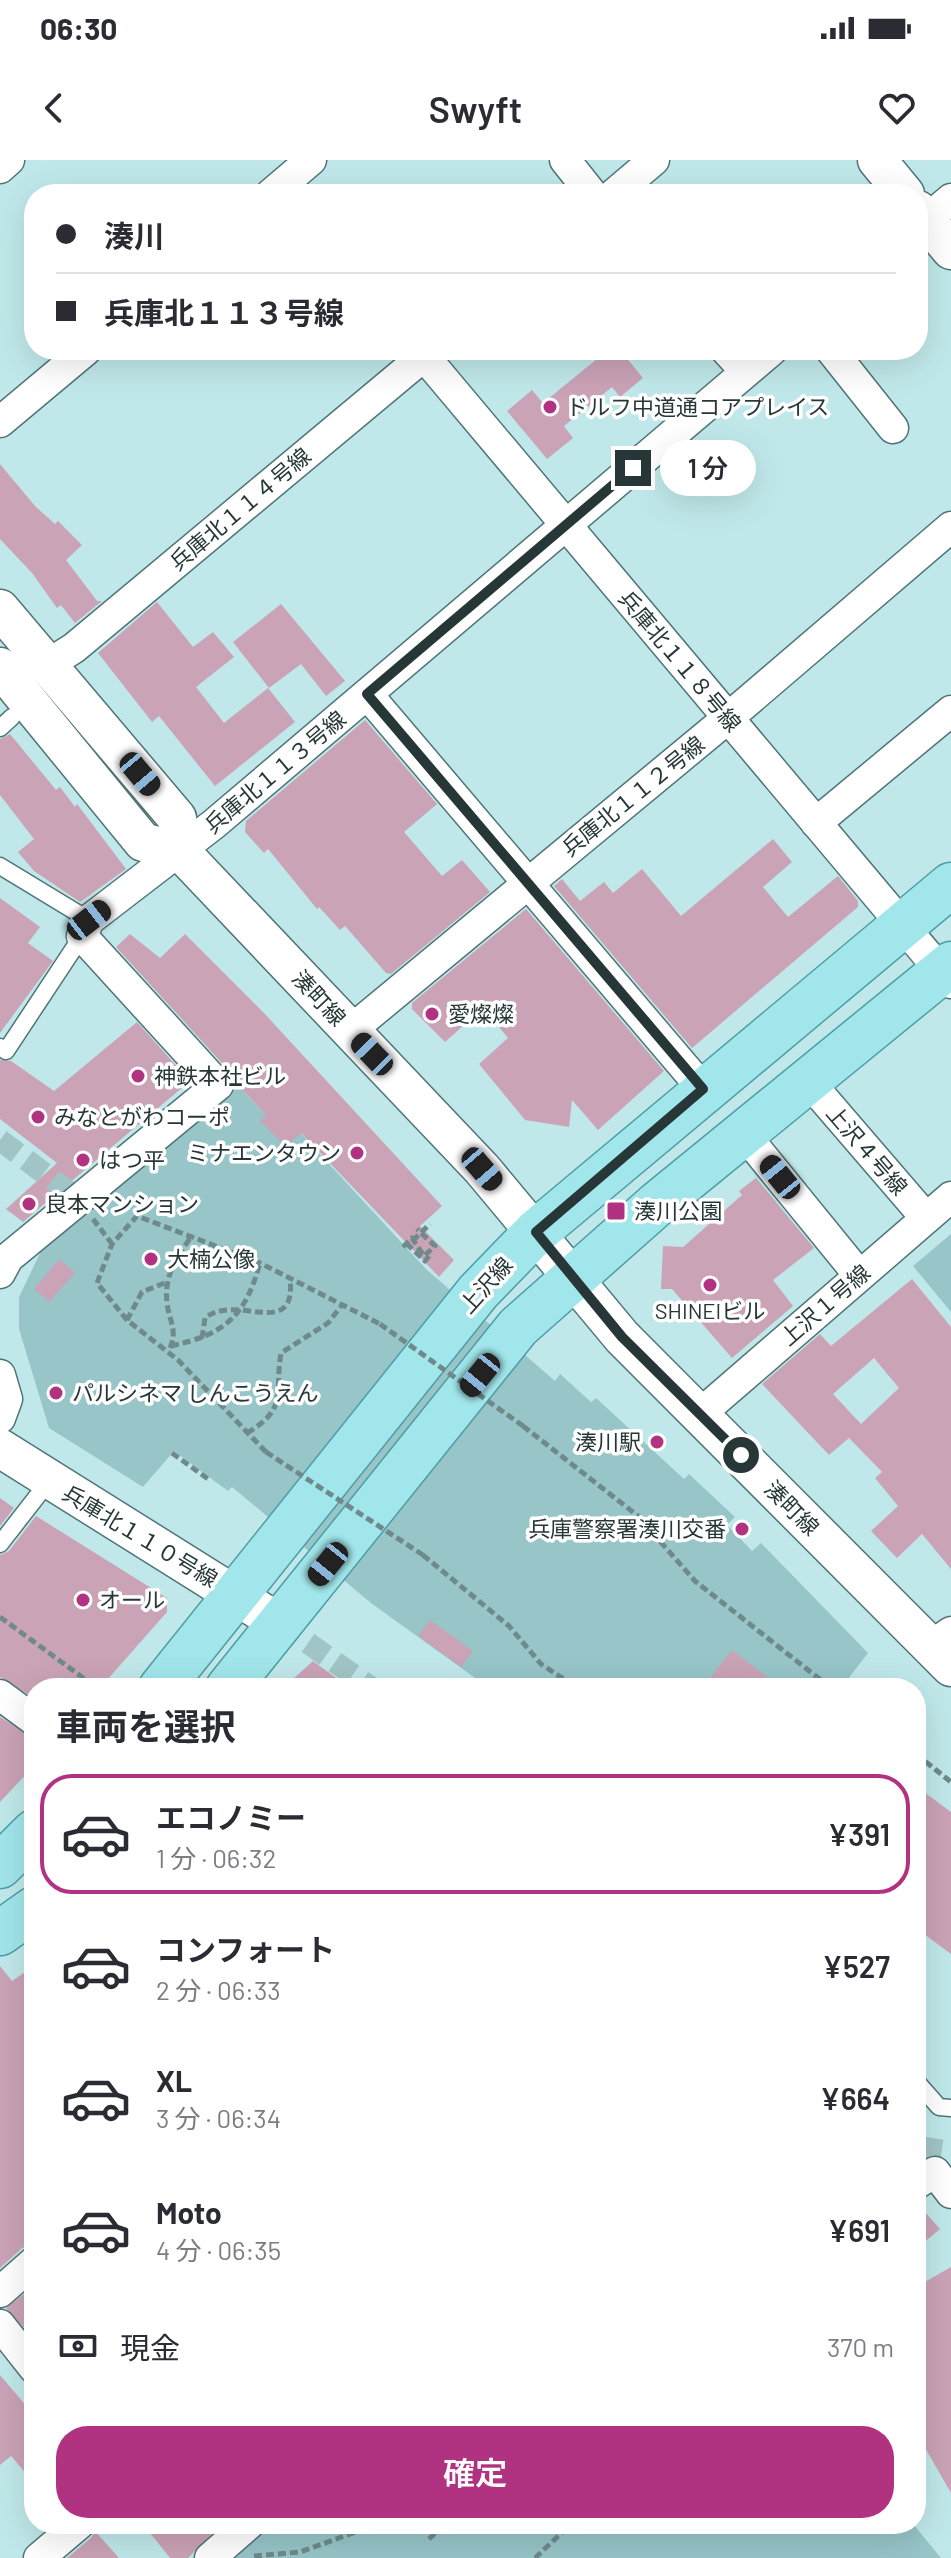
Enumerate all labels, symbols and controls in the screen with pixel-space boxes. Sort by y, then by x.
text: 06:30 [40,10,117,46]
icon: back [32,86,76,130]
icon: heart [875,86,919,130]
text: Swyft [429,87,522,130]
text: 湊川 [104,217,164,253]
text: 兵庫北１１３号線 [104,294,344,330]
place label: ドルフ中道通コアプレイス [566,393,829,419]
marker: ドルフ中道通コアプレイス [541,398,559,416]
callout: 1 分 [661,440,757,496]
street label: 兵庫北１１４号線 [164,442,315,575]
route end [615,450,651,486]
text: 1 分 [688,452,728,483]
street label: 兵庫北１１８号線 [614,585,747,736]
street label: 兵庫北１１３号線 [199,705,350,838]
street label: 兵庫北１１２号線 [556,730,709,861]
car [115,748,165,800]
car [63,896,115,944]
street label: 湊町線 [288,964,352,1030]
place label: 愛燦燦 [448,1000,514,1026]
marker: 愛燦燦 [423,1005,441,1023]
car [347,1028,397,1080]
place label: 神鉄本社ビル [154,1062,286,1088]
marker: 神鉄本社ビル [129,1067,147,1085]
street label: 上沢４号線 [822,1099,914,1199]
place label: みなとがわコーポ [54,1103,230,1129]
marker: みなとがわコーポ [29,1108,47,1126]
place label: ミナエンタウン [187,1139,341,1165]
car [457,1143,507,1195]
marker: ミナエンタウン [348,1144,366,1162]
place label: はつ平 [99,1146,165,1172]
marker: はつ平 [74,1151,92,1169]
car [756,1151,804,1203]
place label: 良本マンション [45,1190,199,1216]
marker: 良本マンション [20,1195,38,1213]
place label: 湊川公園 [634,1197,722,1223]
marker: 湊川公園 [605,1200,627,1222]
place label: 大楠公像 [167,1245,255,1271]
marker: 大楠公像 [142,1250,160,1268]
street label: 上沢線 [454,1251,517,1318]
street label: 上沢１号線 [774,1258,874,1350]
marker: SHINEIビル [701,1276,719,1294]
place label: SHINEIビル [655,1297,765,1323]
car [456,1349,504,1401]
place label: パルシネマ しんこうえん [72,1379,318,1405]
marker: パルシネマ しんこうえん [47,1384,65,1402]
place label: 湊川駅 [575,1428,641,1454]
marker: 湊川駅 [648,1433,666,1451]
route start [723,1437,759,1473]
street label: 湊町線 [760,1475,825,1540]
street label: 兵庫北１１０号線 [58,1479,223,1592]
place label: 兵庫警察署湊川交番 [528,1515,726,1541]
marker: 兵庫警察署湊川交番 [733,1520,751,1538]
car [304,1538,352,1590]
place label: オール [99,1586,165,1612]
marker: オール [74,1591,92,1609]
text: 車両を選択 [56,1704,236,1747]
icon: car [60,1798,132,1870]
text: エコノミー [156,1799,306,1835]
text: ¥391 [828,1816,890,1852]
text: 1 分 · 06:32 [156,1842,276,1873]
icon: car [60,1930,132,2002]
text: コンフォート [156,1931,335,1967]
text: ¥527 [822,1948,890,1984]
text: 2 分 · 06:33 [156,1974,281,2005]
icon: car [60,2062,132,2134]
text: XL [156,2062,192,2098]
text: ¥664 [820,2080,890,2116]
text: 3 分 · 06:34 [156,2102,281,2133]
icon: car [60,2194,132,2266]
text: Moto [156,2194,222,2230]
text: ¥691 [828,2212,890,2248]
text: 4 分 · 06:35 [156,2234,281,2265]
icon: cash [56,2324,100,2368]
text: 現金 [120,2329,180,2365]
text: 370 m [827,2331,894,2362]
button: 確定 [56,2426,894,2518]

